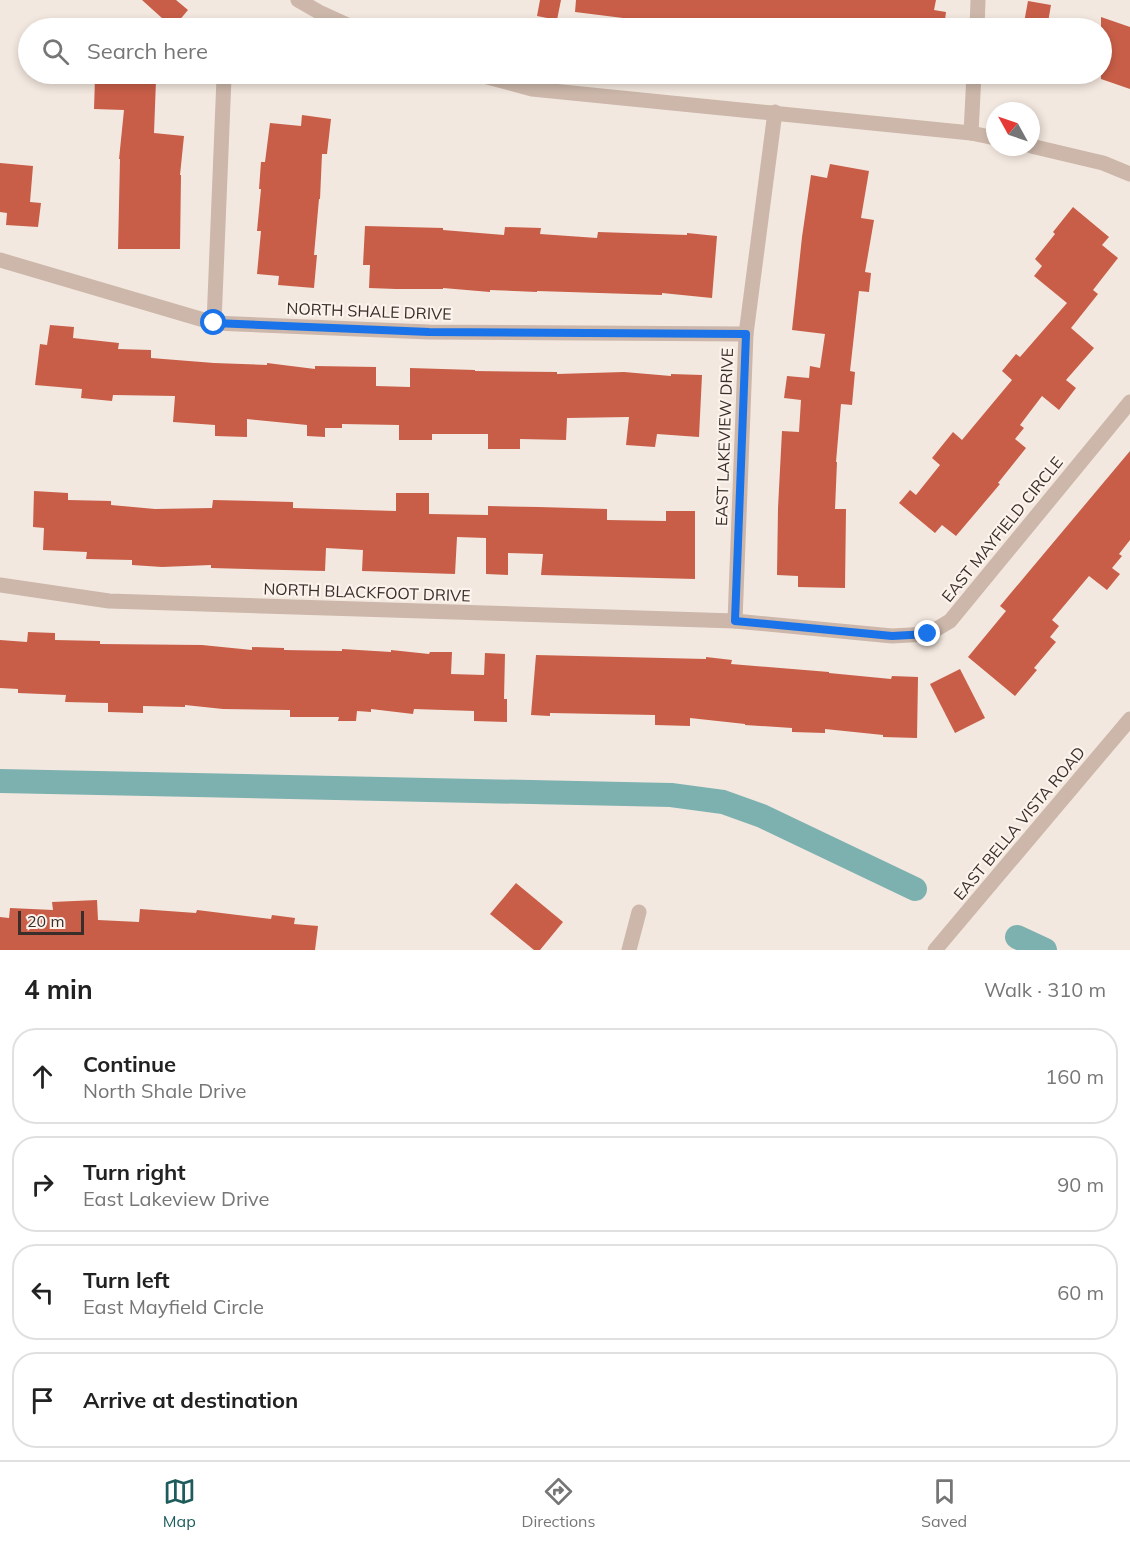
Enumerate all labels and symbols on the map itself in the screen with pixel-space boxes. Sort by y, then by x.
north arrow [986,102,1040,156]
street label: NORTH SHALE DRIVE [286,298,452,324]
route start [200,309,226,335]
street label: EAST LAKEVIEW DRIVE [711,348,737,526]
street label: EAST MAYFIELD CIRCLE [937,452,1067,606]
street label: NORTH BLACKFOOT DRIVE [263,578,471,606]
route end [914,620,940,646]
street label: EAST BELLA VISTA ROAD [949,742,1089,904]
scale bar [18,908,84,935]

